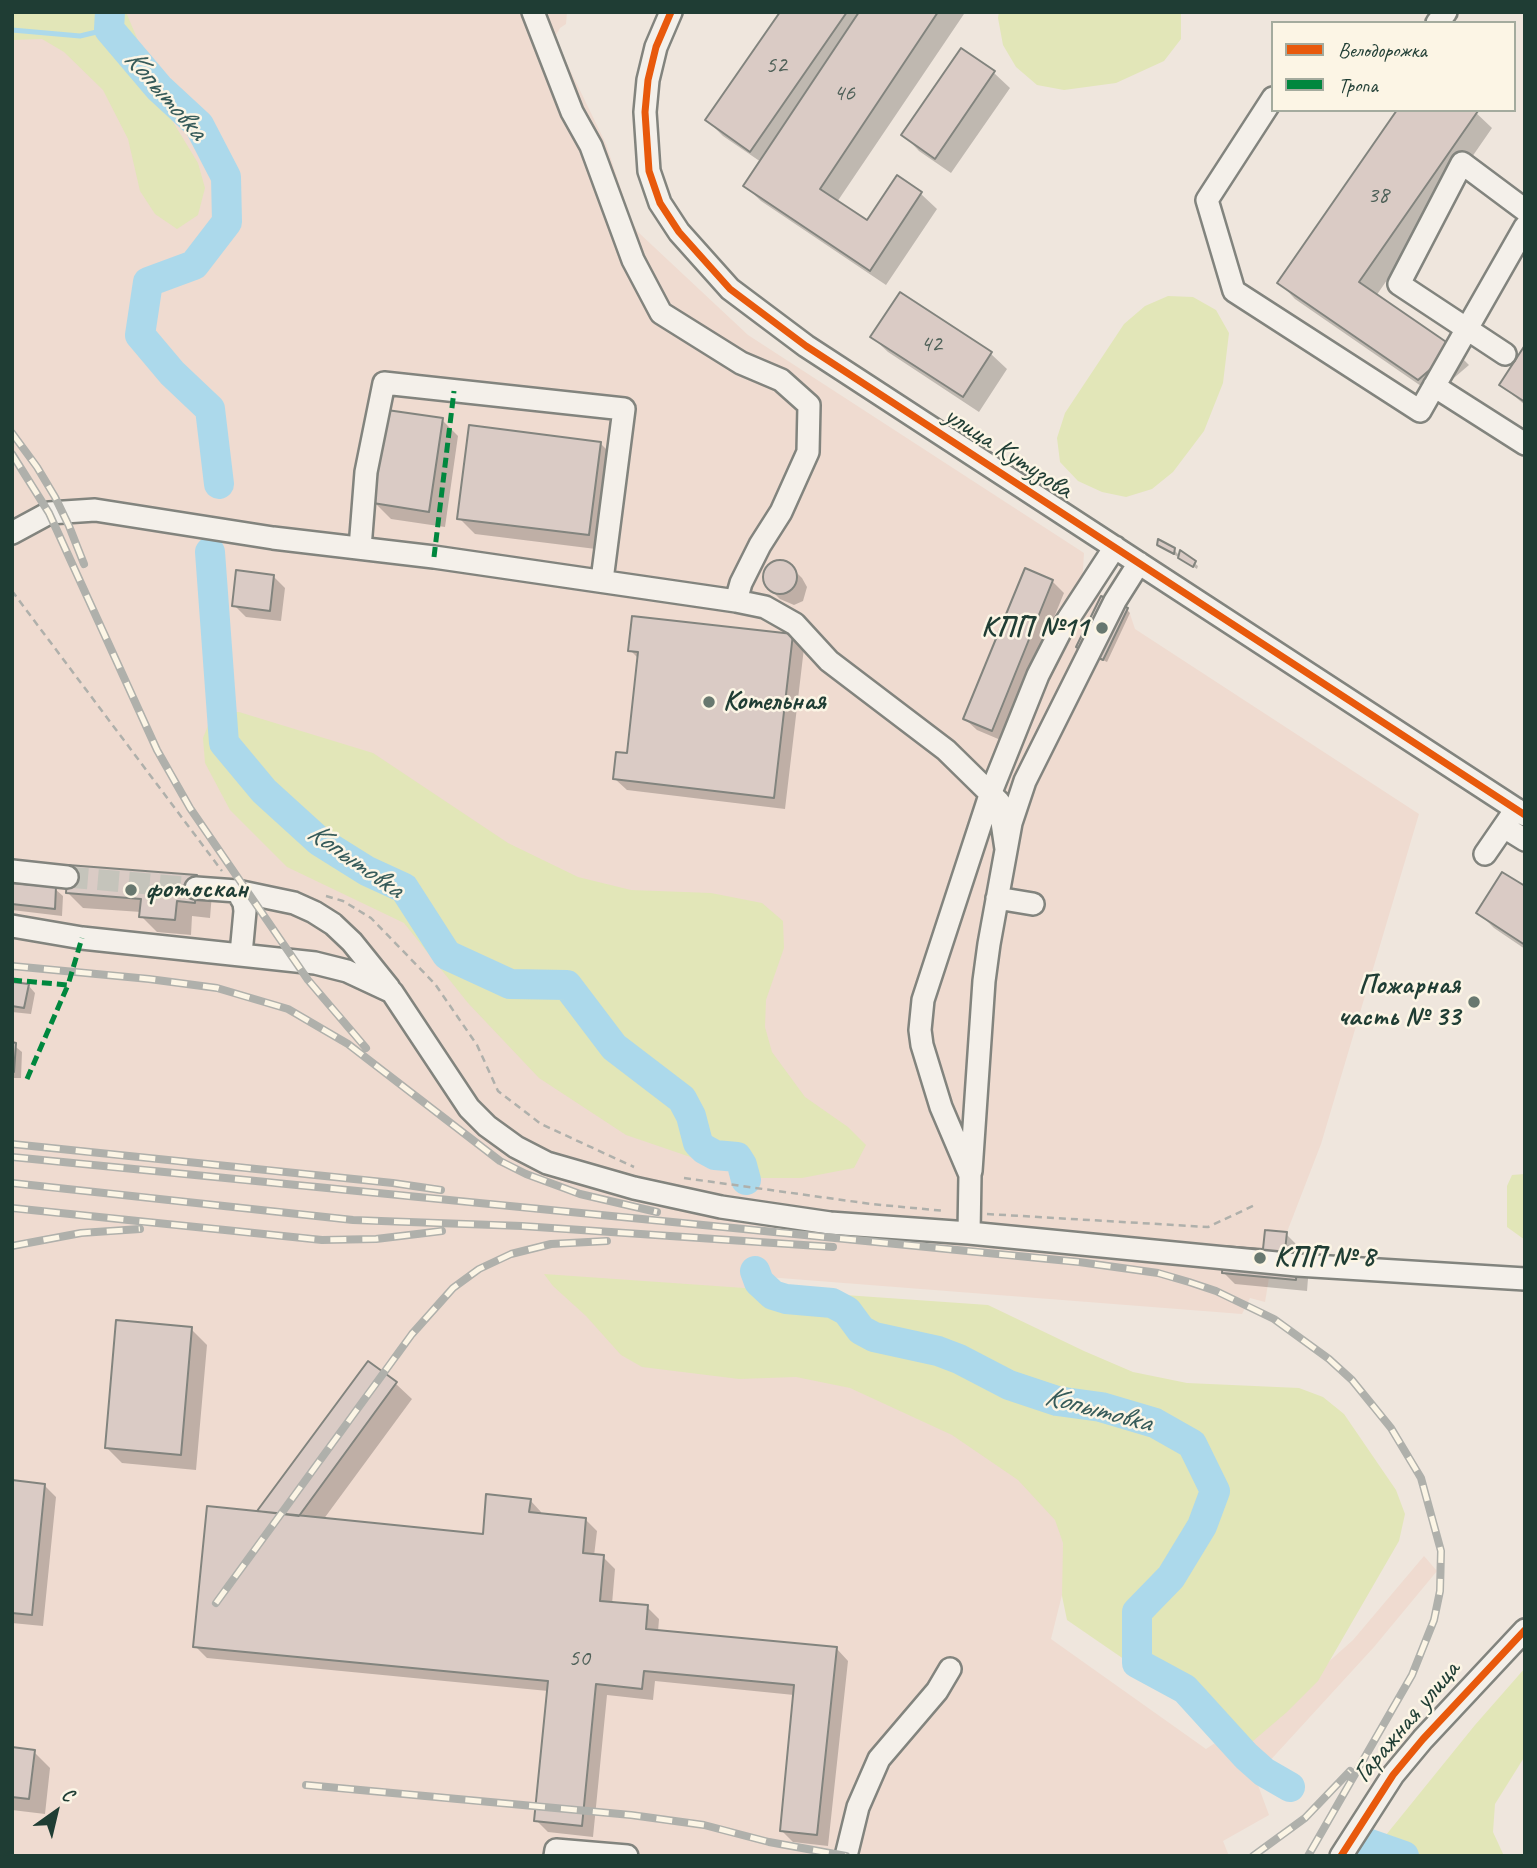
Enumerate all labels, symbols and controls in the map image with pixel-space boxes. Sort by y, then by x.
legend [1271,21,1516,112]
text: Велодорожка [1338,37,1427,63]
water label: Копытовка [116,42,214,148]
house number: 52 [765,52,787,80]
text: Тропа [1338,72,1378,98]
house number: 46 [833,80,855,108]
house number: 38 [1367,182,1389,210]
house number: 42 [920,331,942,359]
street label: улица Кутузова [937,399,1079,507]
place label: КПП №11 [981,611,1088,645]
marker: КПП №11 [1094,620,1110,636]
place label: Котельная [723,685,826,719]
marker: Котельная [701,694,717,710]
water label: Копытовка [300,815,410,907]
place label: фотоскан [145,873,248,907]
marker: фотоскан [123,882,139,898]
place label: Пожарная часть № 33 [1338,969,1460,1035]
marker: Пожарная часть № 33 [1466,994,1482,1010]
place label: КПП № 8 [1274,1241,1375,1275]
marker: КПП № 8 [1252,1250,1268,1266]
water label: Копытовка [1041,1379,1155,1441]
house number: 50 [568,1645,590,1673]
street label: Гаражная улица [1346,1654,1468,1790]
north arrow [21,1777,91,1847]
text: С [57,1782,78,1807]

